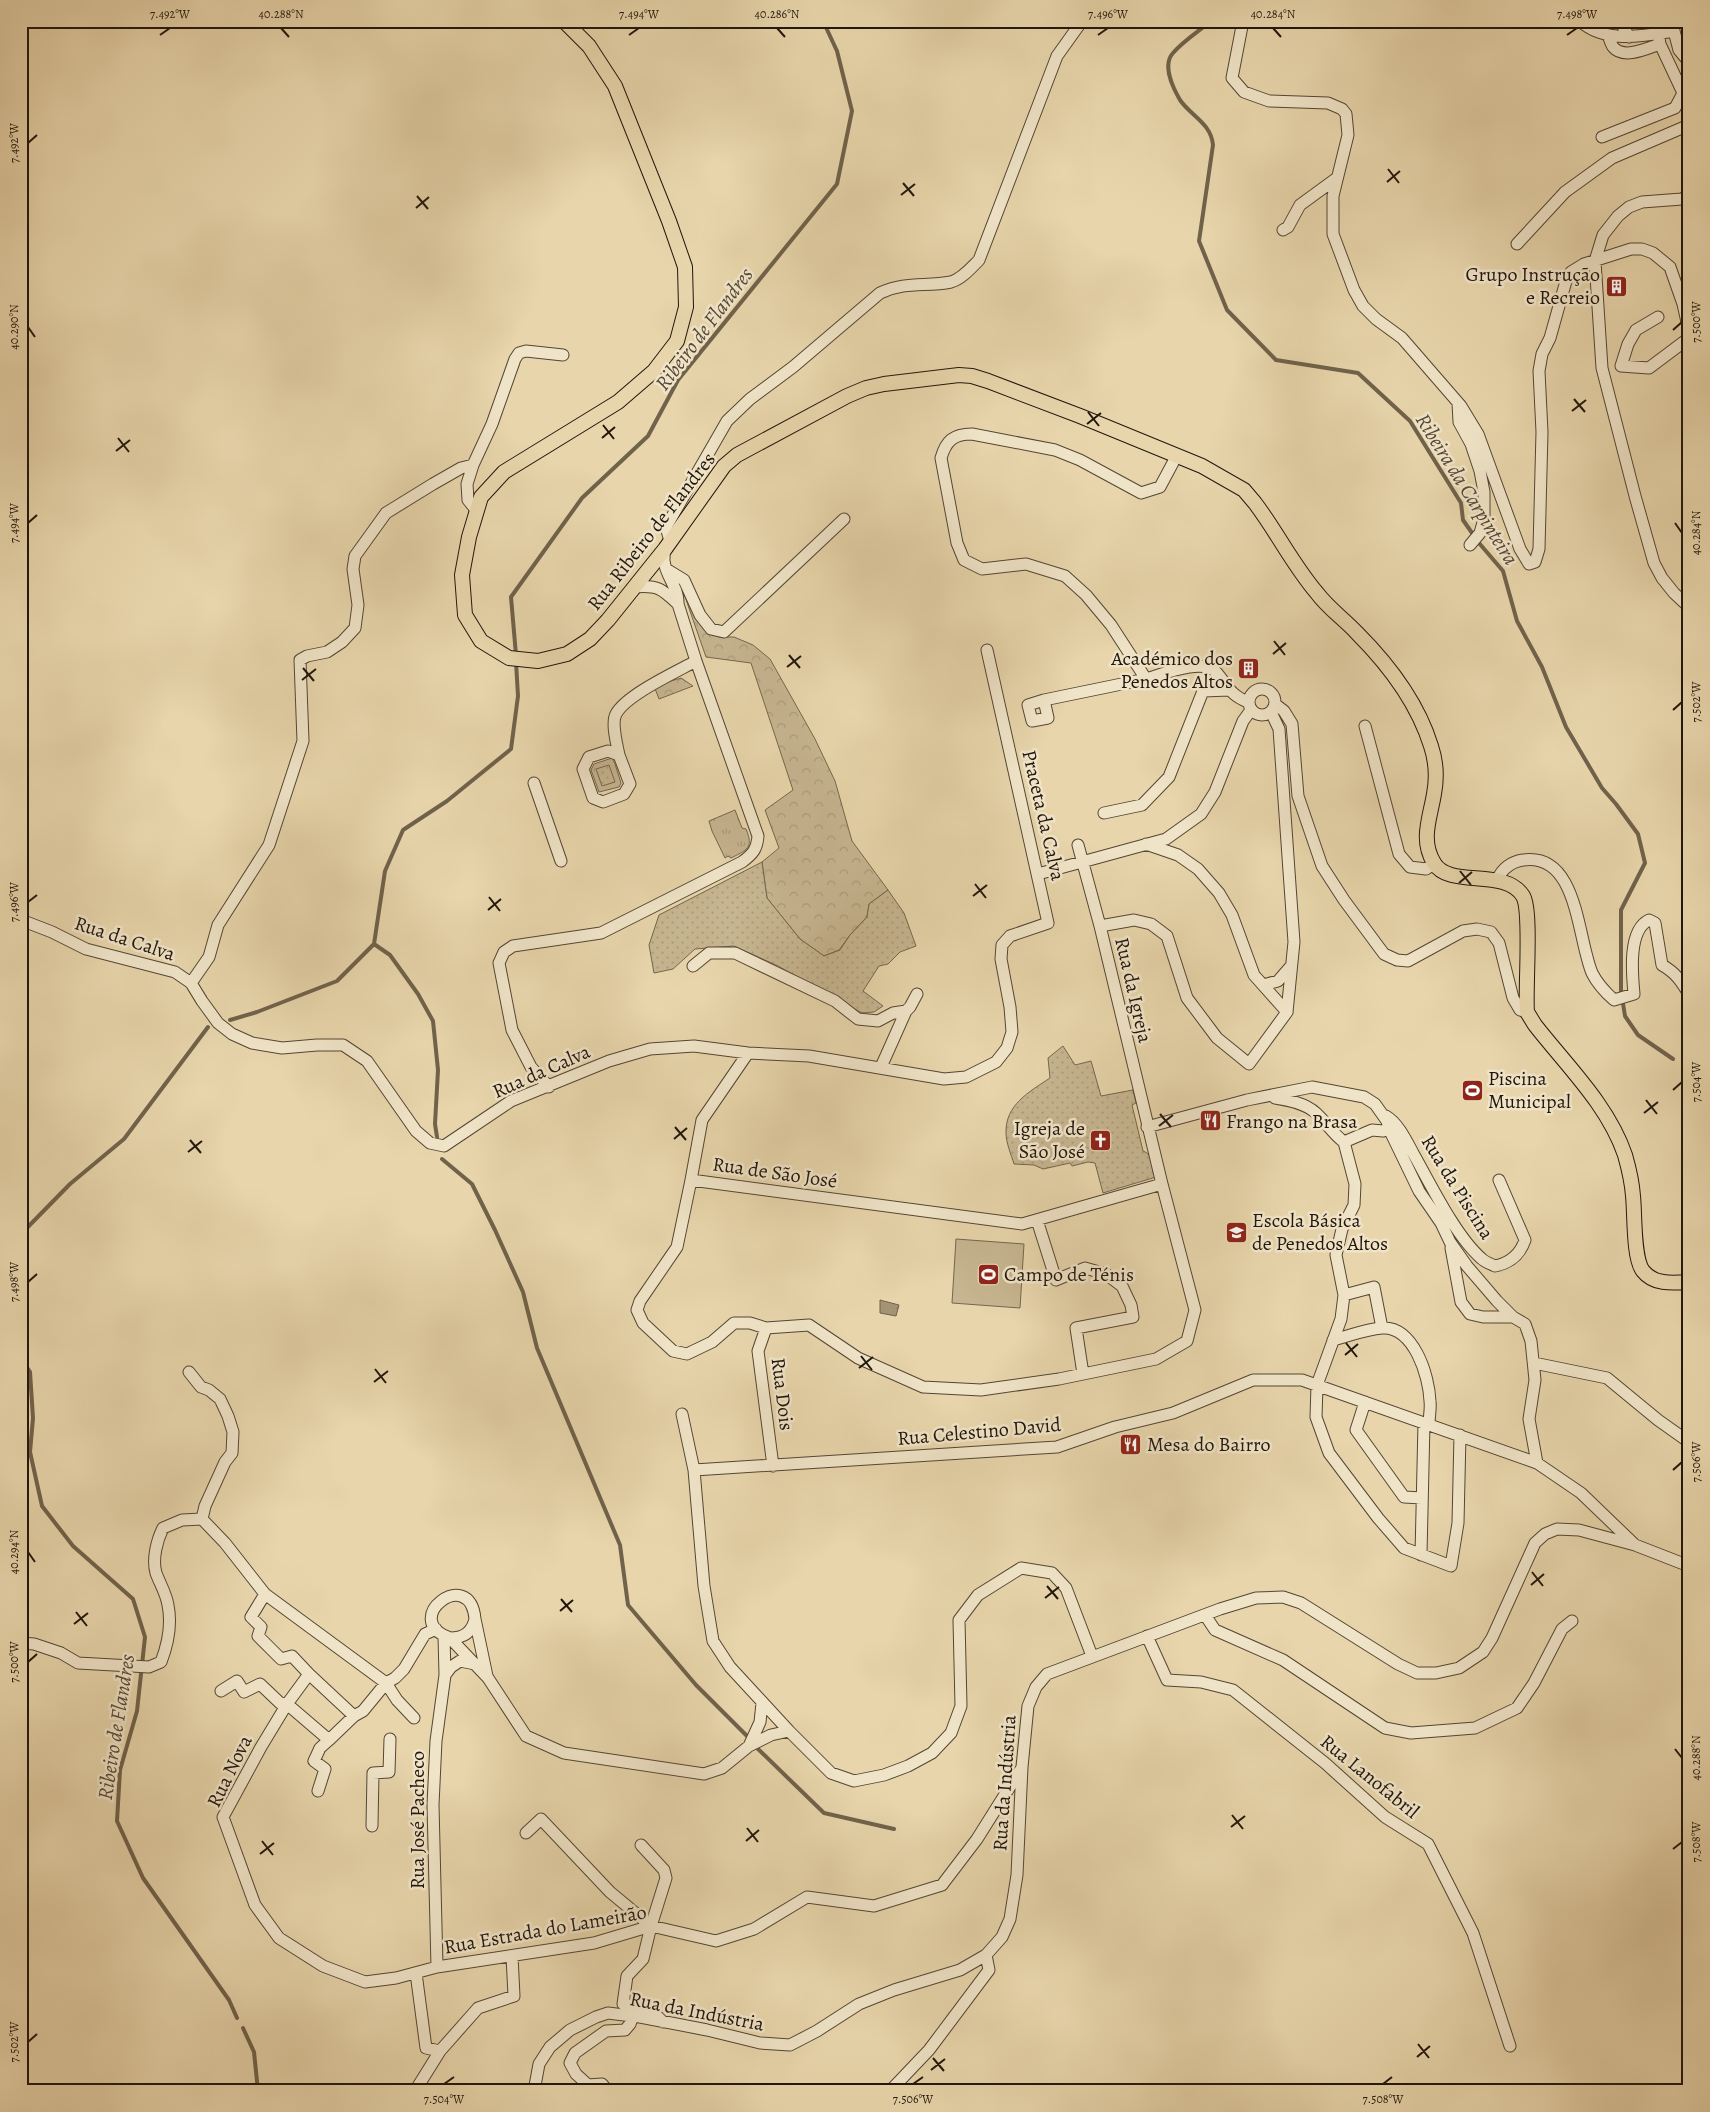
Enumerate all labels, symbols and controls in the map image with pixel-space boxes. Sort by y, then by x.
text: 7.492°W [150,6,191,22]
text: 40.288°N [258,6,304,22]
text: 7.494°W [619,6,660,22]
text: 40.286°N [755,6,800,22]
text: 7.496°W [1088,6,1129,22]
text: 40.284°N [1251,6,1296,22]
text: 7.498°W [1557,6,1598,22]
text: 7.492°W [6,122,22,163]
place label: Grupo Instrução e Recreio [1465,261,1600,311]
water label: Ribeiro de Flandres [649,262,759,396]
building icon: Grupo Instrução e Recreio [1604,274,1628,298]
text: 7.500°W [1688,300,1704,343]
text: 40.290°N [6,304,22,350]
water label: Ribeira da Carpinteira [1409,408,1525,570]
street label: Rua Ribeiro de Flandres [581,447,722,616]
text: 7.494°W [6,502,22,543]
text: 40.284°N [1688,510,1704,555]
place label: Académico dos Penedos Altos [1110,645,1233,695]
building icon: Académico dos Penedos Altos [1237,657,1261,681]
text: 7.502°W [1688,681,1704,722]
street label: Praceta da Calva [1015,747,1072,884]
text: 7.496°W [6,881,22,922]
street label: Rua da Calva [71,910,179,968]
street label: Rua da Igreja [1108,935,1159,1046]
street label: Rua da Calva [488,1038,595,1105]
text: 7.504°W [1688,1061,1704,1102]
place label: Piscina Municipal [1488,1065,1571,1115]
sports icon: Piscina Municipal [1460,1078,1484,1102]
place label: Frango na Brasa [1226,1108,1358,1135]
restaurant icon: Frango na Brasa [1198,1109,1222,1133]
place label: Igreja de São José [1014,1115,1085,1165]
church icon: Igreja de São José [1089,1128,1113,1152]
street label: Rua da Piscina [1415,1130,1501,1245]
street label: Rua de São José [711,1150,839,1195]
place label: Escola Básica de Penedos Altos [1252,1207,1388,1257]
school or university icon: Escola Básica de Penedos Altos [1224,1220,1248,1244]
text: 7.498°W [6,1261,22,1302]
place label: Campo de Ténis [1004,1261,1134,1288]
sports icon: Campo de Ténis [976,1262,1000,1286]
street label: Rua Dois [765,1356,800,1432]
street label: Rua Celestino David [896,1411,1062,1452]
place label: Mesa do Bairro [1147,1431,1270,1458]
restaurant icon: Mesa do Bairro [1119,1432,1143,1456]
text: 7.506°W [1688,1441,1704,1482]
text: 40.294°N [6,1529,22,1574]
text: 7.500°W [6,1640,22,1683]
water label: Ribeiro de Flandres [91,1652,141,1802]
street label: Rua da Indústria [986,1713,1023,1852]
street label: Rua Lanofabril [1314,1728,1425,1825]
street label: Rua Nova [200,1730,259,1812]
text: 40.288°N [1688,1735,1704,1781]
street label: Rua José Pacheco [404,1751,431,1889]
text: 7.508°W [1688,1821,1704,1862]
street label: Rua Estrada do Lameirão [442,1898,648,1961]
street label: Rua da Indústria [627,1985,767,2038]
text: 7.502°W [6,2021,22,2062]
text: 7.504°W [424,2091,465,2107]
text: 7.506°W [893,2091,934,2107]
text: 7.508°W [1363,2091,1404,2107]

